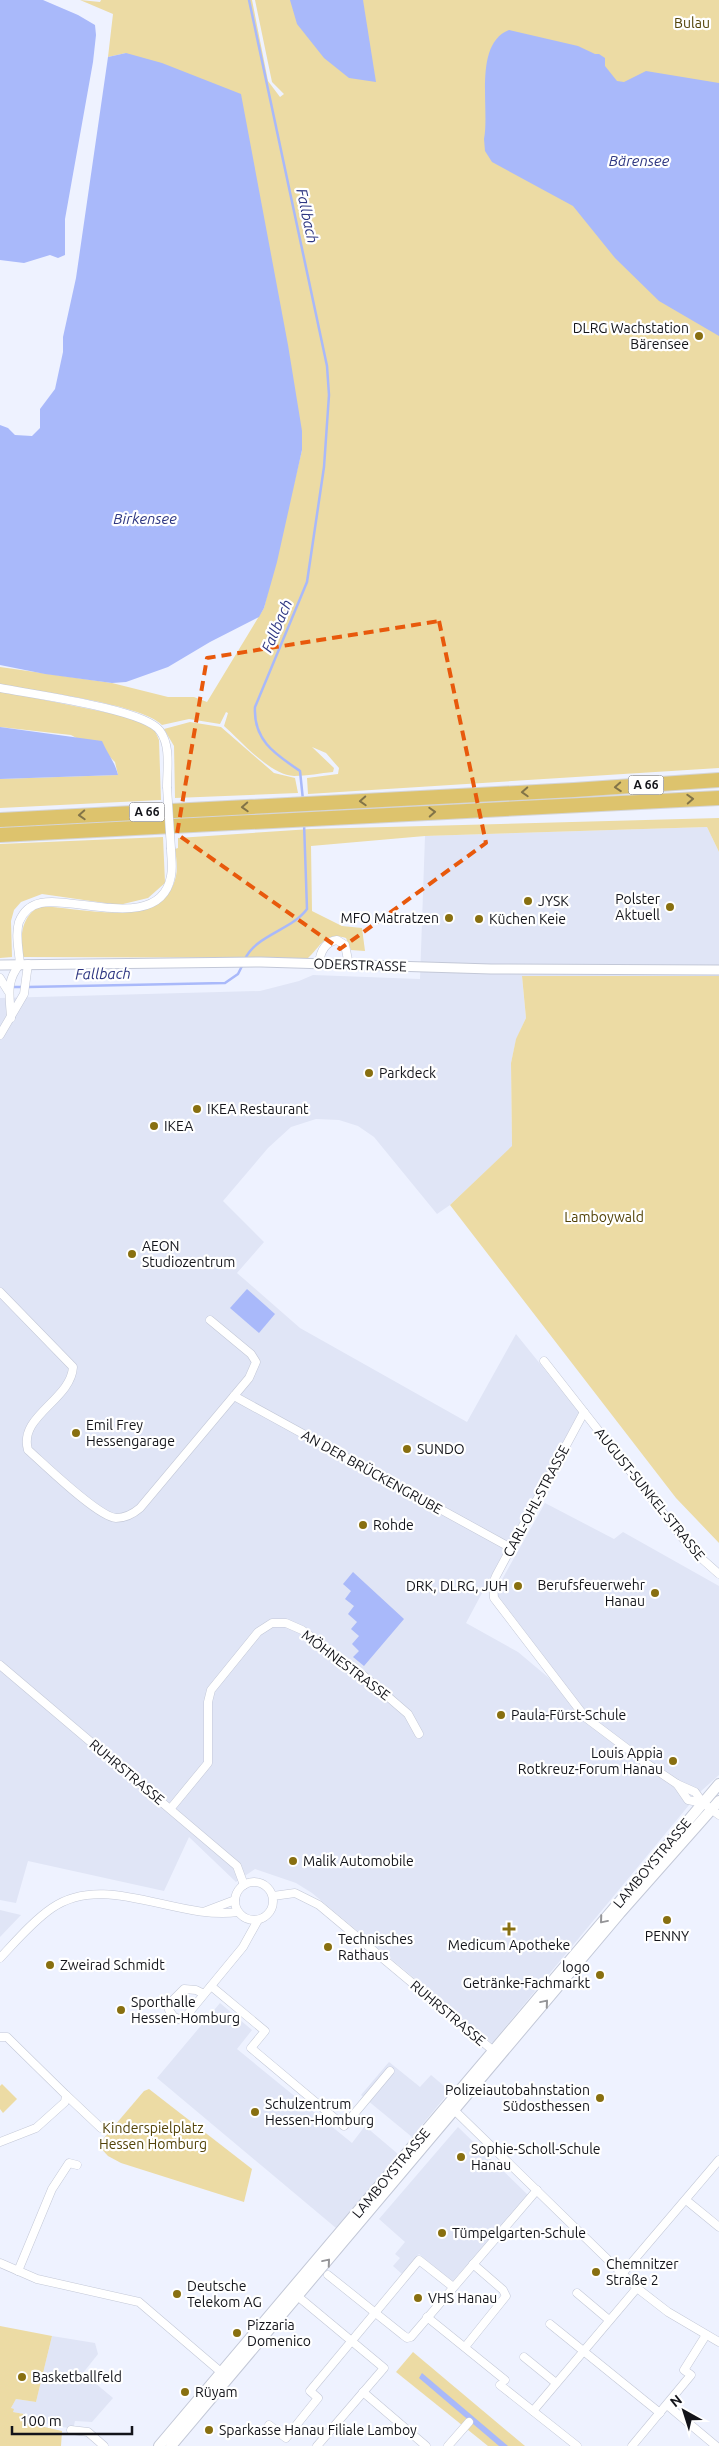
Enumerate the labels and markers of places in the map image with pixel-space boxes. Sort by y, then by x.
place label: DLRG Wachstation Bärensee [573,320,689,352]
marker: DLRG Wachstation Bärensee [693,330,705,342]
place label: Polster Aktuell [615,891,661,923]
place label: JYSK [538,893,569,909]
marker: JYSK [522,895,534,907]
marker: Polster Aktuell [664,901,676,913]
place label: MFO Matratzen [341,910,439,926]
place label: Küchen Keie [489,911,566,927]
marker: MFO Matratzen [443,912,455,924]
marker: Küchen Keie [473,913,485,925]
place label: Parkdeck [379,1065,436,1081]
marker: Parkdeck [363,1067,375,1079]
place label: IKEA Restaurant [207,1101,309,1117]
marker: IKEA Restaurant [191,1103,203,1115]
place label: IKEA [164,1118,193,1134]
marker: IKEA [148,1120,160,1132]
place label: AEON Studiozentrum [142,1238,235,1270]
marker: AEON Studiozentrum [126,1248,138,1260]
place label: Emil Frey Hessengarage [86,1417,175,1449]
marker: Emil Frey Hessengarage [70,1427,82,1439]
place label: SUNDO [417,1441,465,1457]
marker: SUNDO [401,1443,413,1455]
place label: Rohde [373,1517,414,1533]
marker: Rohde [357,1519,369,1531]
place label: Berufsfeuerwehr Hanau [537,1577,646,1609]
place label: DRK, DLRG, JUH [406,1578,508,1594]
marker: DRK, DLRG, JUH [512,1580,524,1592]
marker: Berufsfeuerwehr Hanau [649,1587,661,1599]
place label: Paula-Fürst-Schule [511,1707,626,1723]
marker: Paula-Fürst-Schule [495,1709,507,1721]
place label: Louis Appia Rotkreuz-Forum Hanau [518,1745,663,1777]
marker: Louis Appia Rotkreuz-Forum Hanau [667,1755,679,1767]
place label: Malik Automobile [303,1853,414,1869]
marker: Malik Automobile [287,1855,299,1867]
marker: PENNY [661,1914,673,1926]
marker: Medicum Apotheke [503,1923,515,1935]
place label: PENNY [645,1928,689,1944]
place label: Technisches Rathaus [338,1931,413,1963]
place label: Medicum Apotheke [448,1937,570,1953]
marker: Technisches Rathaus [322,1941,334,1953]
place label: Zweirad Schmidt [60,1957,165,1973]
marker: Zweirad Schmidt [44,1959,56,1971]
place label: logo Getränke-Fachmarkt [463,1959,590,1991]
marker: logo Getränke-Fachmarkt [594,1969,606,1981]
place label: Sporthalle Hessen-Homburg [131,1994,240,2026]
marker: Sporthalle Hessen-Homburg [115,2004,127,2016]
place label: Polizeiautobahnstation Südosthessen [445,2082,590,2114]
marker: Polizeiautobahnstation Südosthessen [594,2092,606,2104]
place label: Schulzentrum Hessen-Homburg [265,2096,374,2128]
marker: Schulzentrum Hessen-Homburg [249,2106,261,2118]
place label: Sophie-Scholl-Schule Hanau [471,2141,601,2173]
marker: Sophie-Scholl-Schule Hanau [455,2151,467,2163]
place label: Tümpelgarten-Schule [452,2225,586,2241]
marker: Tümpelgarten-Schule [436,2227,448,2239]
place label: Chemnitzer Straße 2 [606,2256,679,2288]
marker: Chemnitzer Straße 2 [590,2266,602,2278]
place label: Deutsche Telekom AG [187,2278,262,2310]
marker: Deutsche Telekom AG [171,2288,183,2300]
place label: VHS Hanau [428,2290,497,2306]
marker: VHS Hanau [412,2292,424,2304]
place label: Pizzaria Domenico [247,2317,311,2349]
marker: Pizzaria Domenico [231,2327,243,2339]
place label: Basketballfeld [32,2369,122,2385]
marker: Basketballfeld [16,2371,28,2383]
place label: Rüyam [195,2384,238,2400]
marker: Rüyam [179,2386,191,2398]
place label: Sparkasse Hanau Filiale Lamboy [219,2422,417,2438]
marker: Sparkasse Hanau Filiale Lamboy [203,2424,215,2436]

